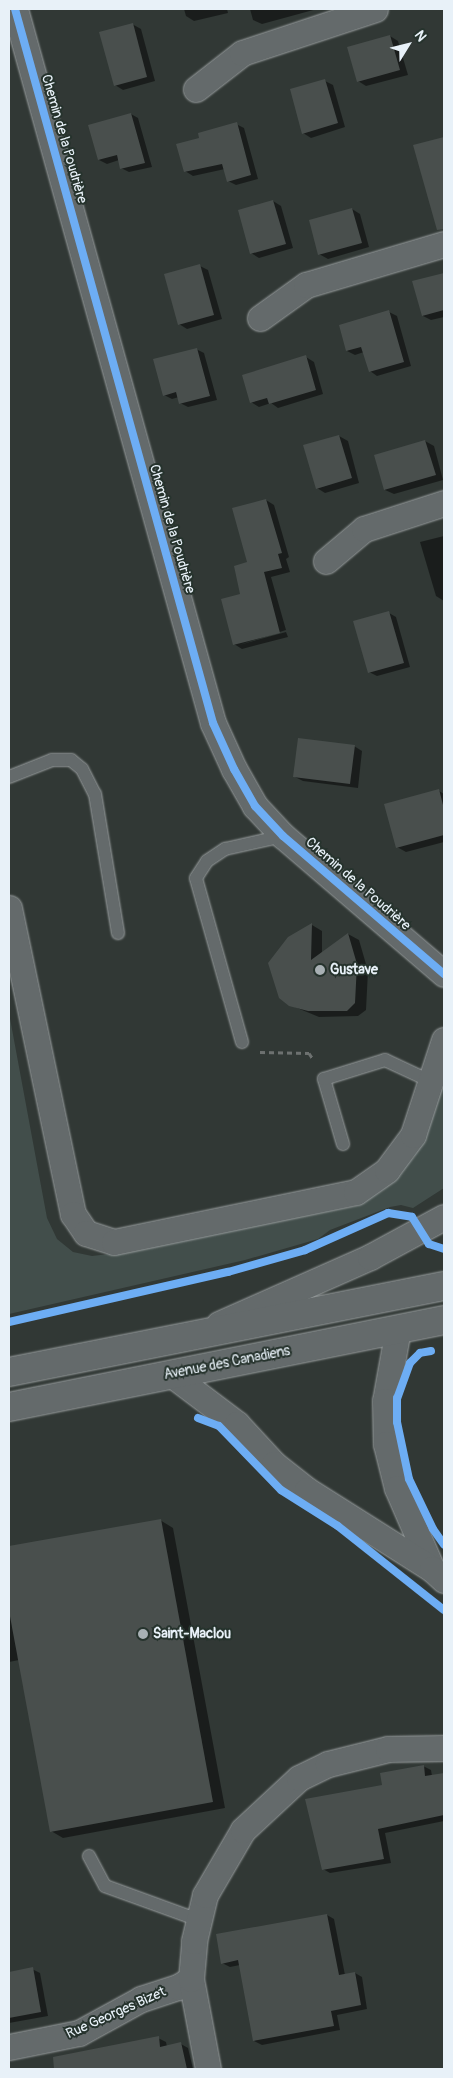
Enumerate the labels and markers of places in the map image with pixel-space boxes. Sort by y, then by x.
place label: Gustave [330,962,378,978]
marker: Gustave [314,964,326,976]
place label: Saint-Maclou [153,1626,231,1642]
marker: Saint-Maclou [137,1628,149,1640]

